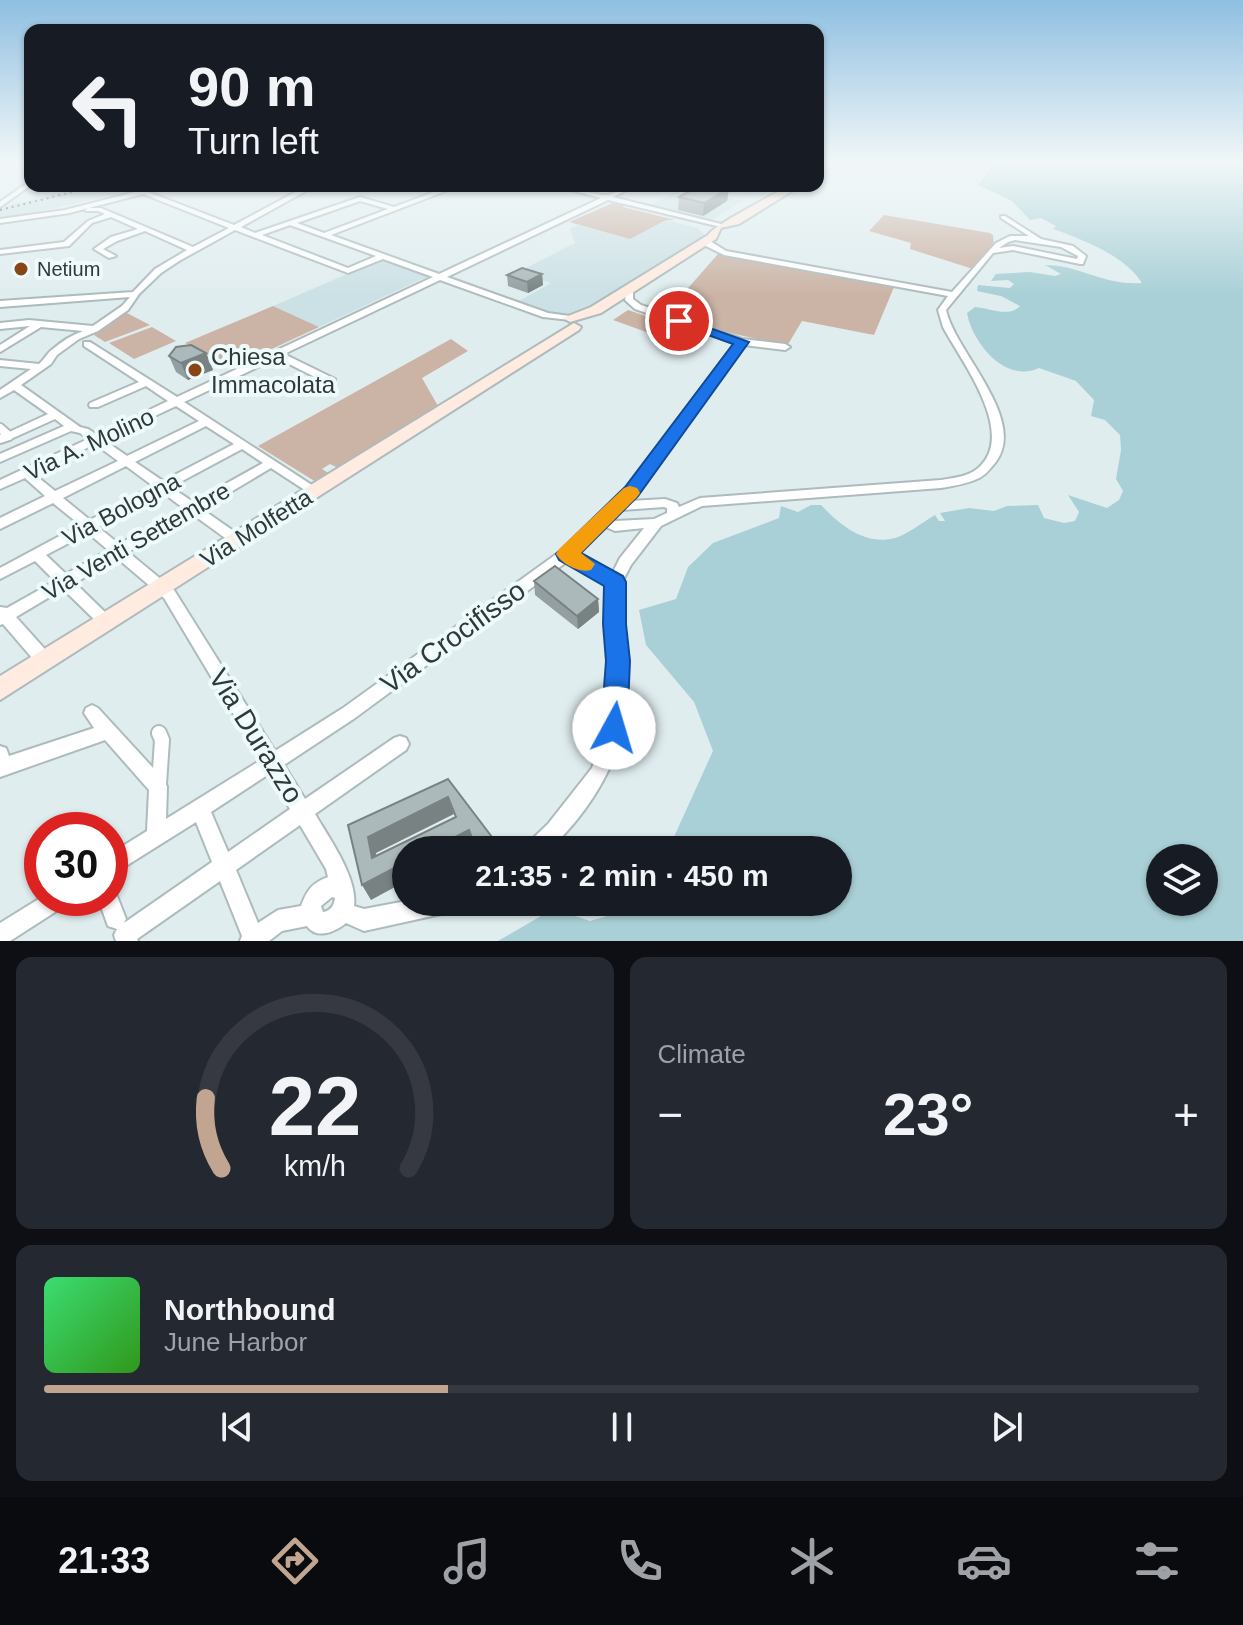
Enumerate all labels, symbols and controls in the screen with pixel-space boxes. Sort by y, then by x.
text: 90 m [188,55,316,118]
icon: left [56,56,160,160]
text: Turn left [188,121,319,162]
place label: Netium [37,258,100,280]
marker: Netium [12,260,30,278]
pin [645,287,713,355]
icon: arrive [657,299,701,343]
place label: Chiesa Immacolata [211,343,336,398]
marker: Chiesa Immacolata [186,361,204,379]
street label: Via A. Molino [20,402,158,486]
street label: Via Bologna [58,466,185,551]
street label: Via Venti Settembre [38,476,234,606]
street label: Via Molfetta [195,483,317,573]
street label: Via Crocifisso [375,574,531,700]
street label: Via Durazzo [203,663,309,809]
position arrow [572,686,656,770]
speed limit sign: 30 [24,812,128,916]
map controls [1146,844,1218,916]
button: layers [1146,844,1218,916]
text: 21:35 · 2 min · 450 m [475,859,769,892]
text: Climate [658,1039,746,1069]
text: 22 [268,1060,361,1153]
text: 23° [883,1081,974,1148]
text: − [658,1090,683,1139]
text: + [1173,1090,1199,1139]
text: km/h [284,1150,346,1182]
text: Northbound [164,1293,336,1326]
text: June Harbor [164,1327,307,1357]
icon: previous [215,1405,259,1449]
icon: pause [600,1405,644,1449]
icon: next [985,1405,1029,1449]
icon: directions [267,1533,323,1589]
icon: music [439,1533,495,1589]
icon: phone [612,1533,668,1589]
icon: climate [784,1533,840,1589]
icon: car [956,1533,1012,1589]
icon: filters [1129,1533,1185,1589]
text: 21:33 [58,1540,150,1581]

